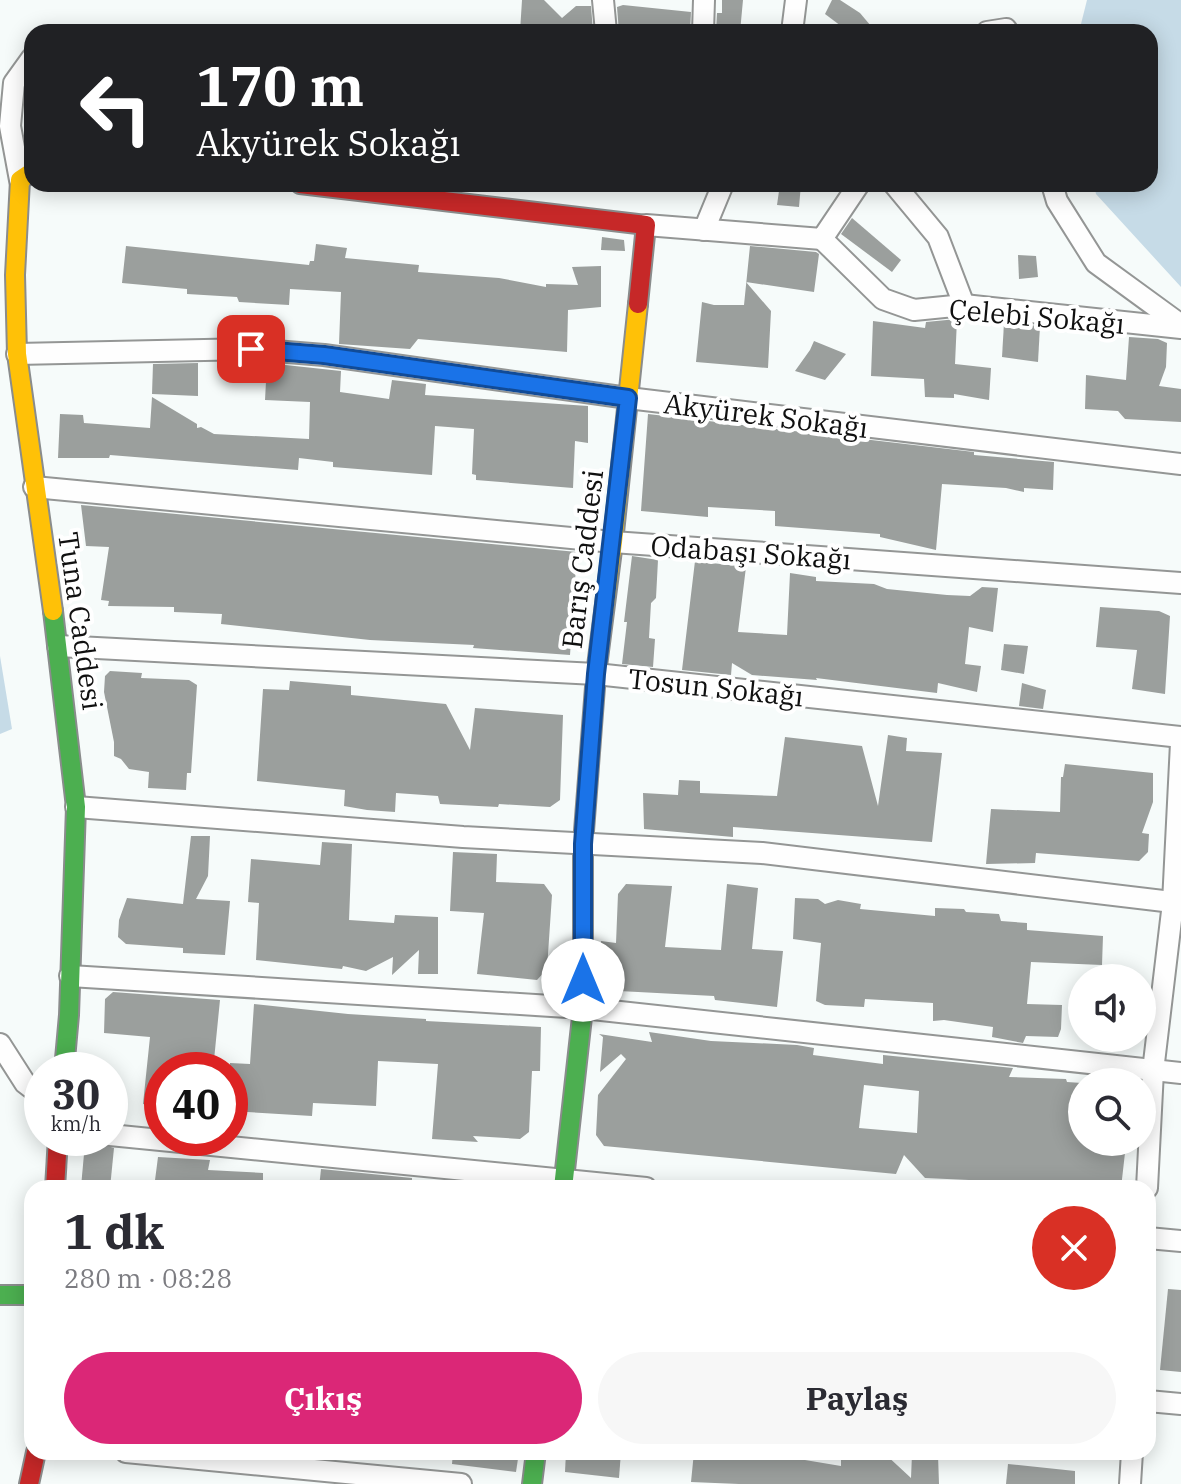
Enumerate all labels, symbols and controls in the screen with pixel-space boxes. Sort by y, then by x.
text: 170 m [196,49,364,121]
icon: left [64,56,168,160]
text: Akyürek Sokağı [196,119,461,166]
street label: Çelebi Sokağı [948,290,1126,342]
pin [217,315,285,383]
icon: arrive [229,327,273,371]
street label: Akyürek Sokağı [662,384,870,446]
street label: Barış Caddesi [553,467,611,651]
street label: Odabaşı Sokağı [649,527,853,577]
street label: Tuna Caddesi [50,530,112,712]
street label: Tosun Sokağı [627,659,805,715]
position arrow [541,938,625,1022]
map controls [1068,964,1156,1156]
button: sound [1068,964,1156,1052]
speed limit sign: 40 [144,1052,248,1156]
text: 30 [52,1068,100,1120]
button: search [1068,1068,1156,1156]
text: km/h [51,1110,101,1137]
text: 1 dk [64,1200,164,1262]
button: close [1032,1206,1116,1290]
text: 280 m · 08:28 [64,1261,232,1295]
button: Çıkış [64,1352,582,1444]
button: Paylaş [598,1352,1116,1444]

